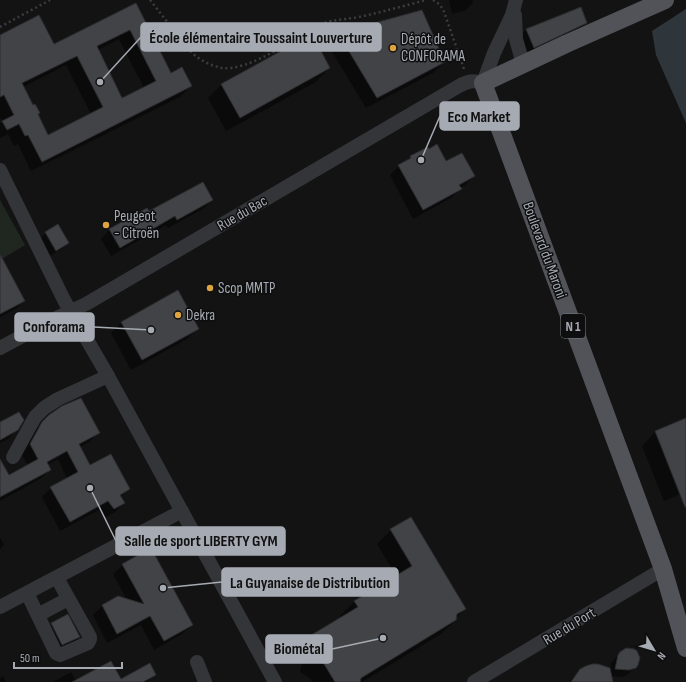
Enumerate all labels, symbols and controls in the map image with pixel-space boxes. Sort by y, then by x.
callout: École élémentaire Toussaint Louverture [141,23,381,51]
text: École élémentaire Toussaint Louverture [149,29,373,48]
place label: Dépôt de CONFORAMA [401,30,465,66]
marker: Dépôt de CONFORAMA [388,43,398,53]
callout: Eco Market [440,102,519,130]
text: Eco Market [447,108,511,127]
street label: Rue du Bac [214,191,271,235]
street label: Boulevard du Maroni [518,199,571,301]
place label: Peugeot - Citroën [114,207,159,243]
marker: Peugeot - Citroën [101,220,111,230]
place label: Scop MMTP [218,279,275,298]
marker: Scop MMTP [205,283,215,293]
place label: Dekra [186,306,215,325]
marker: Dekra [173,310,183,320]
callout: Conforama [15,313,94,341]
road number: N 1 [561,314,585,338]
text: Conforama [23,318,85,337]
callout: Salle de sport LIBERTY GYM [116,527,285,555]
text: Salle de sport LIBERTY GYM [124,532,278,551]
callout: La Guyanaise de Distribution [222,568,398,596]
text: La Guyanaise de Distribution [230,574,390,593]
street label: Rue du Port [539,603,599,650]
north arrow [634,630,674,670]
callout: Biométal [266,635,332,663]
text: Biométal [274,640,324,659]
scale bar [14,644,122,670]
text: N [654,650,668,662]
text: 50 m [20,651,40,666]

